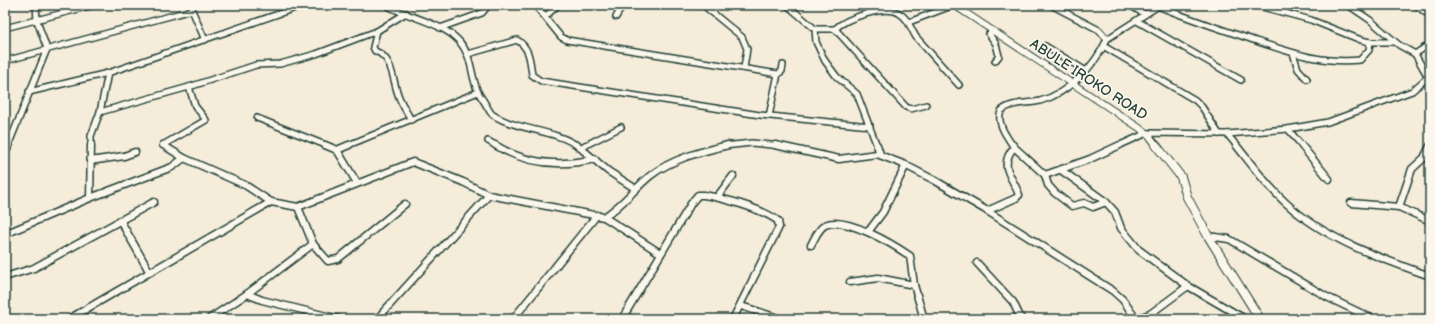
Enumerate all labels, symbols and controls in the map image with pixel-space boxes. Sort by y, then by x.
street label: ABULE IROKO ROAD [1027,35,1151,124]

